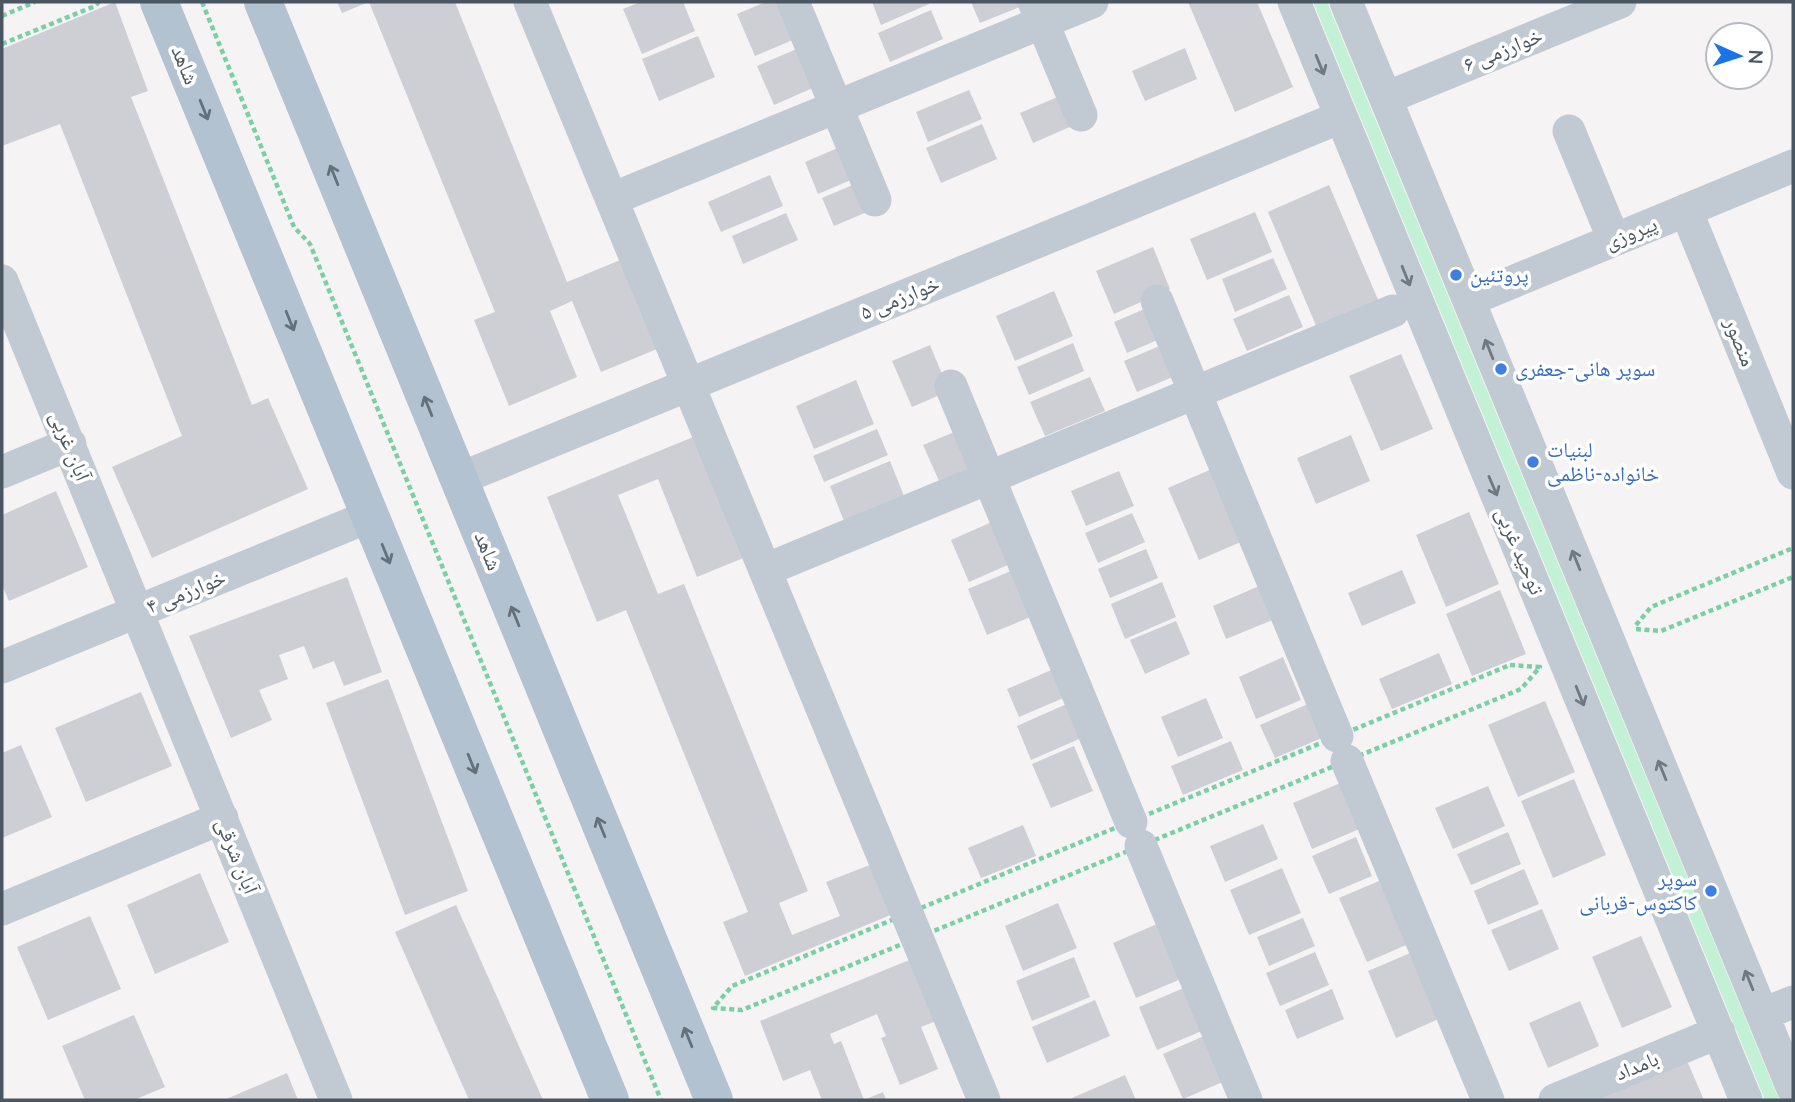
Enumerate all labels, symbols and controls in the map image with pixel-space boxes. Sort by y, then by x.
street label: خوارزمی ۶ [1459,21,1546,78]
north arrow [1704,21,1774,91]
street label: شاهد [167,41,205,88]
text: N [1745,49,1768,65]
one-way arrow [1314,54,1327,75]
one-way arrow [198,99,211,121]
one-way arrow [327,165,340,187]
street label: پیروزی [1601,210,1661,254]
place label: پروتئین [1470,261,1529,288]
one-way arrow [1400,264,1413,286]
marker: پروتئین [1448,267,1464,283]
street label: خوارزمی ۵ [856,269,943,326]
one-way arrow [284,309,297,331]
street label: منصور [1720,313,1762,369]
one-way arrow [1482,339,1495,360]
place label: سوپر هانی-جعفری [1515,355,1655,382]
marker: سوپر هانی-جعفری [1493,361,1509,377]
one-way arrow [421,395,434,417]
street label: آبان غربی [44,407,97,485]
place label: لبنیات خانواده-ناظمی [1547,436,1659,487]
marker: لبنیات خانواده-ناظمی [1525,454,1541,470]
one-way arrow [1487,475,1500,496]
street label: توحید غربی [1490,503,1551,599]
street label: شاهد [470,527,508,574]
one-way arrow [380,543,393,564]
one-way arrow [1568,549,1581,571]
street label: خوارزمی ۴ [142,563,229,620]
one-way arrow [508,606,521,627]
one-way arrow [1574,685,1587,706]
one-way arrow [466,753,479,775]
one-way arrow [1655,760,1668,781]
street label: آبان شرقی [210,814,265,898]
one-way arrow [594,816,607,838]
place label: سوپر کاکتوس-قربانی [1579,865,1697,916]
marker: سوپر کاکتوس-قربانی [1703,883,1719,899]
one-way arrow [1742,970,1755,991]
one-way arrow [680,1027,693,1048]
street label: بامداد [1611,1045,1662,1085]

